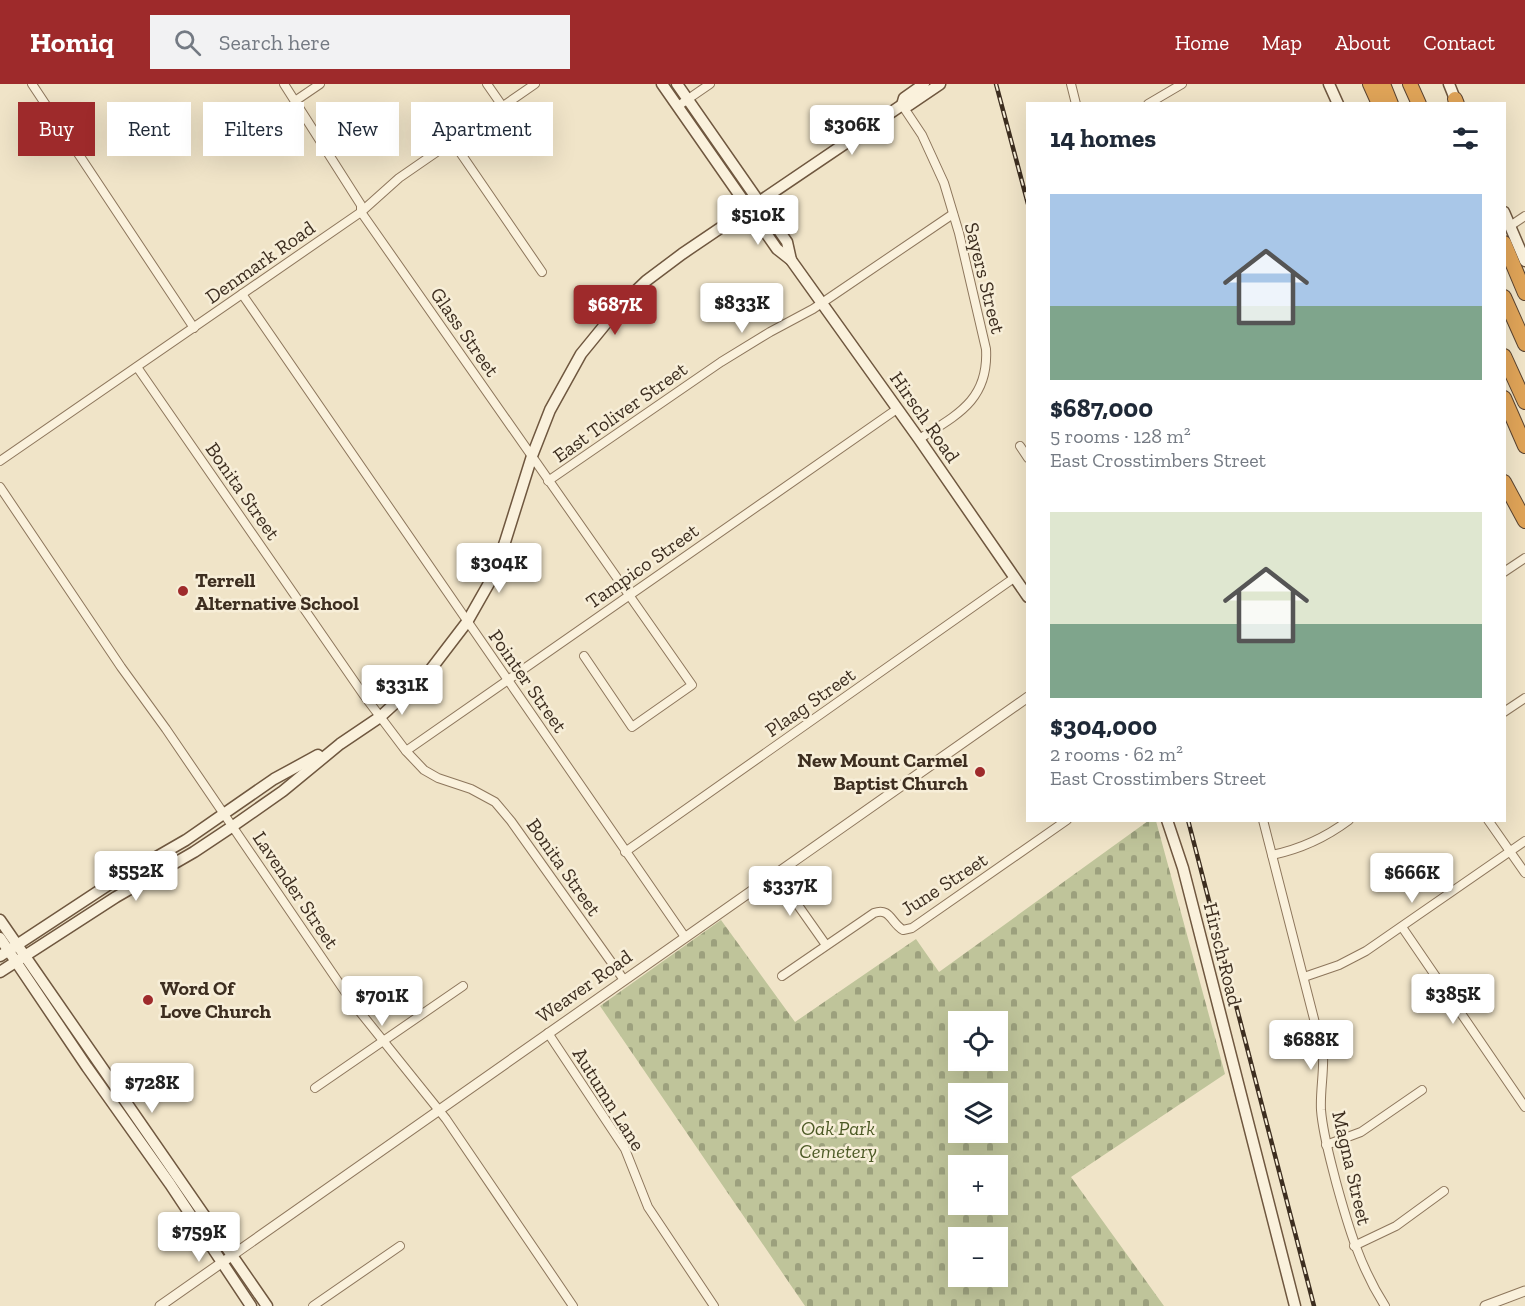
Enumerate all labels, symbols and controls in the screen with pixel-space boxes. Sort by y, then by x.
search box [150,15,570,69]
text: Homiq [30,26,114,59]
icon: search [171,26,204,59]
text: Search here [219,29,330,56]
text: Home [1175,30,1229,55]
text: Map [1262,30,1302,55]
text: About [1335,30,1390,55]
text: Contact [1423,30,1495,55]
chip: Buy [18,102,95,156]
chip: Rent [107,102,191,156]
chip: Filters [203,102,304,156]
chip: New [316,102,399,156]
chip: Apartment [411,102,553,156]
pin: $306K [810,105,894,156]
text: $306K [824,112,880,136]
text: 14 homes [1050,122,1156,154]
icon: filters [1449,122,1482,155]
pin: $510K [716,195,800,246]
text: $510K [731,202,785,226]
street label: Denmark Road [201,215,319,309]
street label: Sayers Street [960,220,1011,337]
icon: home [1212,233,1320,341]
street label: Glass Street [425,283,505,382]
pin: $833K [700,283,784,334]
pin: $687K [573,285,657,336]
text: $833K [714,290,770,314]
text: $687K [588,292,642,316]
street label: East Toliver Street [548,356,692,467]
street label: Hirsch Road [885,367,965,467]
text: $687,000 [1050,392,1153,424]
text: 5 rooms · 128 m² [1050,424,1191,448]
street label: Bonita Street [201,438,286,545]
text: East Crosstimbers Street [1050,448,1266,472]
street label: Tampico Street [581,518,703,614]
pin: $304K [457,543,541,594]
text: $304K [471,550,527,574]
icon: home [1212,551,1320,659]
place label: Terrell Alternative School [195,568,359,615]
marker: Terrell Alternative School [176,584,190,598]
street label: Pointer Street [484,625,573,738]
street label: Plaag Street [760,662,860,742]
pin: $331K [360,665,444,716]
text: $331K [376,672,428,696]
text: $304,000 [1050,710,1157,742]
text: 2 rooms · 62 m² [1050,742,1183,766]
place label: New Mount Carmel Baptist Church [797,748,968,795]
marker: New Mount Carmel Baptist Church [973,765,987,779]
text: East Crosstimbers Street [1050,766,1266,790]
street label: Bonita Street [522,814,607,921]
street label: Lavender Street [248,827,344,954]
street label: June Street [896,847,992,921]
pin: $552K [94,851,178,902]
pin: $666K [1370,853,1454,904]
text: $552K [109,858,163,882]
text: $666K [1384,860,1440,884]
pin: $337K [748,866,832,917]
text: $337K [763,873,817,897]
street label: Hirsch Road [1199,900,1247,1008]
street label: Weaver Road [532,944,636,1028]
pin: $385K [1411,974,1495,1025]
place label: Word Of Love Church [160,976,271,1023]
pin: $701K [340,976,424,1027]
text: $385K [1425,981,1481,1005]
text: $701K [356,983,408,1007]
marker: Word Of Love Church [141,993,155,1007]
map controls [948,1011,1008,1287]
button: locate [948,1011,1008,1071]
pin: $688K [1269,1020,1353,1071]
text: $688K [1283,1027,1339,1051]
street label: Autumn Lane [568,1043,650,1155]
pin: $728K [110,1063,194,1114]
text: $728K [125,1070,179,1094]
button: layers [948,1083,1008,1143]
street label: Magna Street [1327,1109,1377,1228]
park label: Oak Park Cemetery [799,1116,877,1163]
button: + [948,1155,1008,1215]
pin: $759K [157,1212,241,1263]
text: $759K [172,1219,226,1243]
button: − [948,1227,1008,1287]

